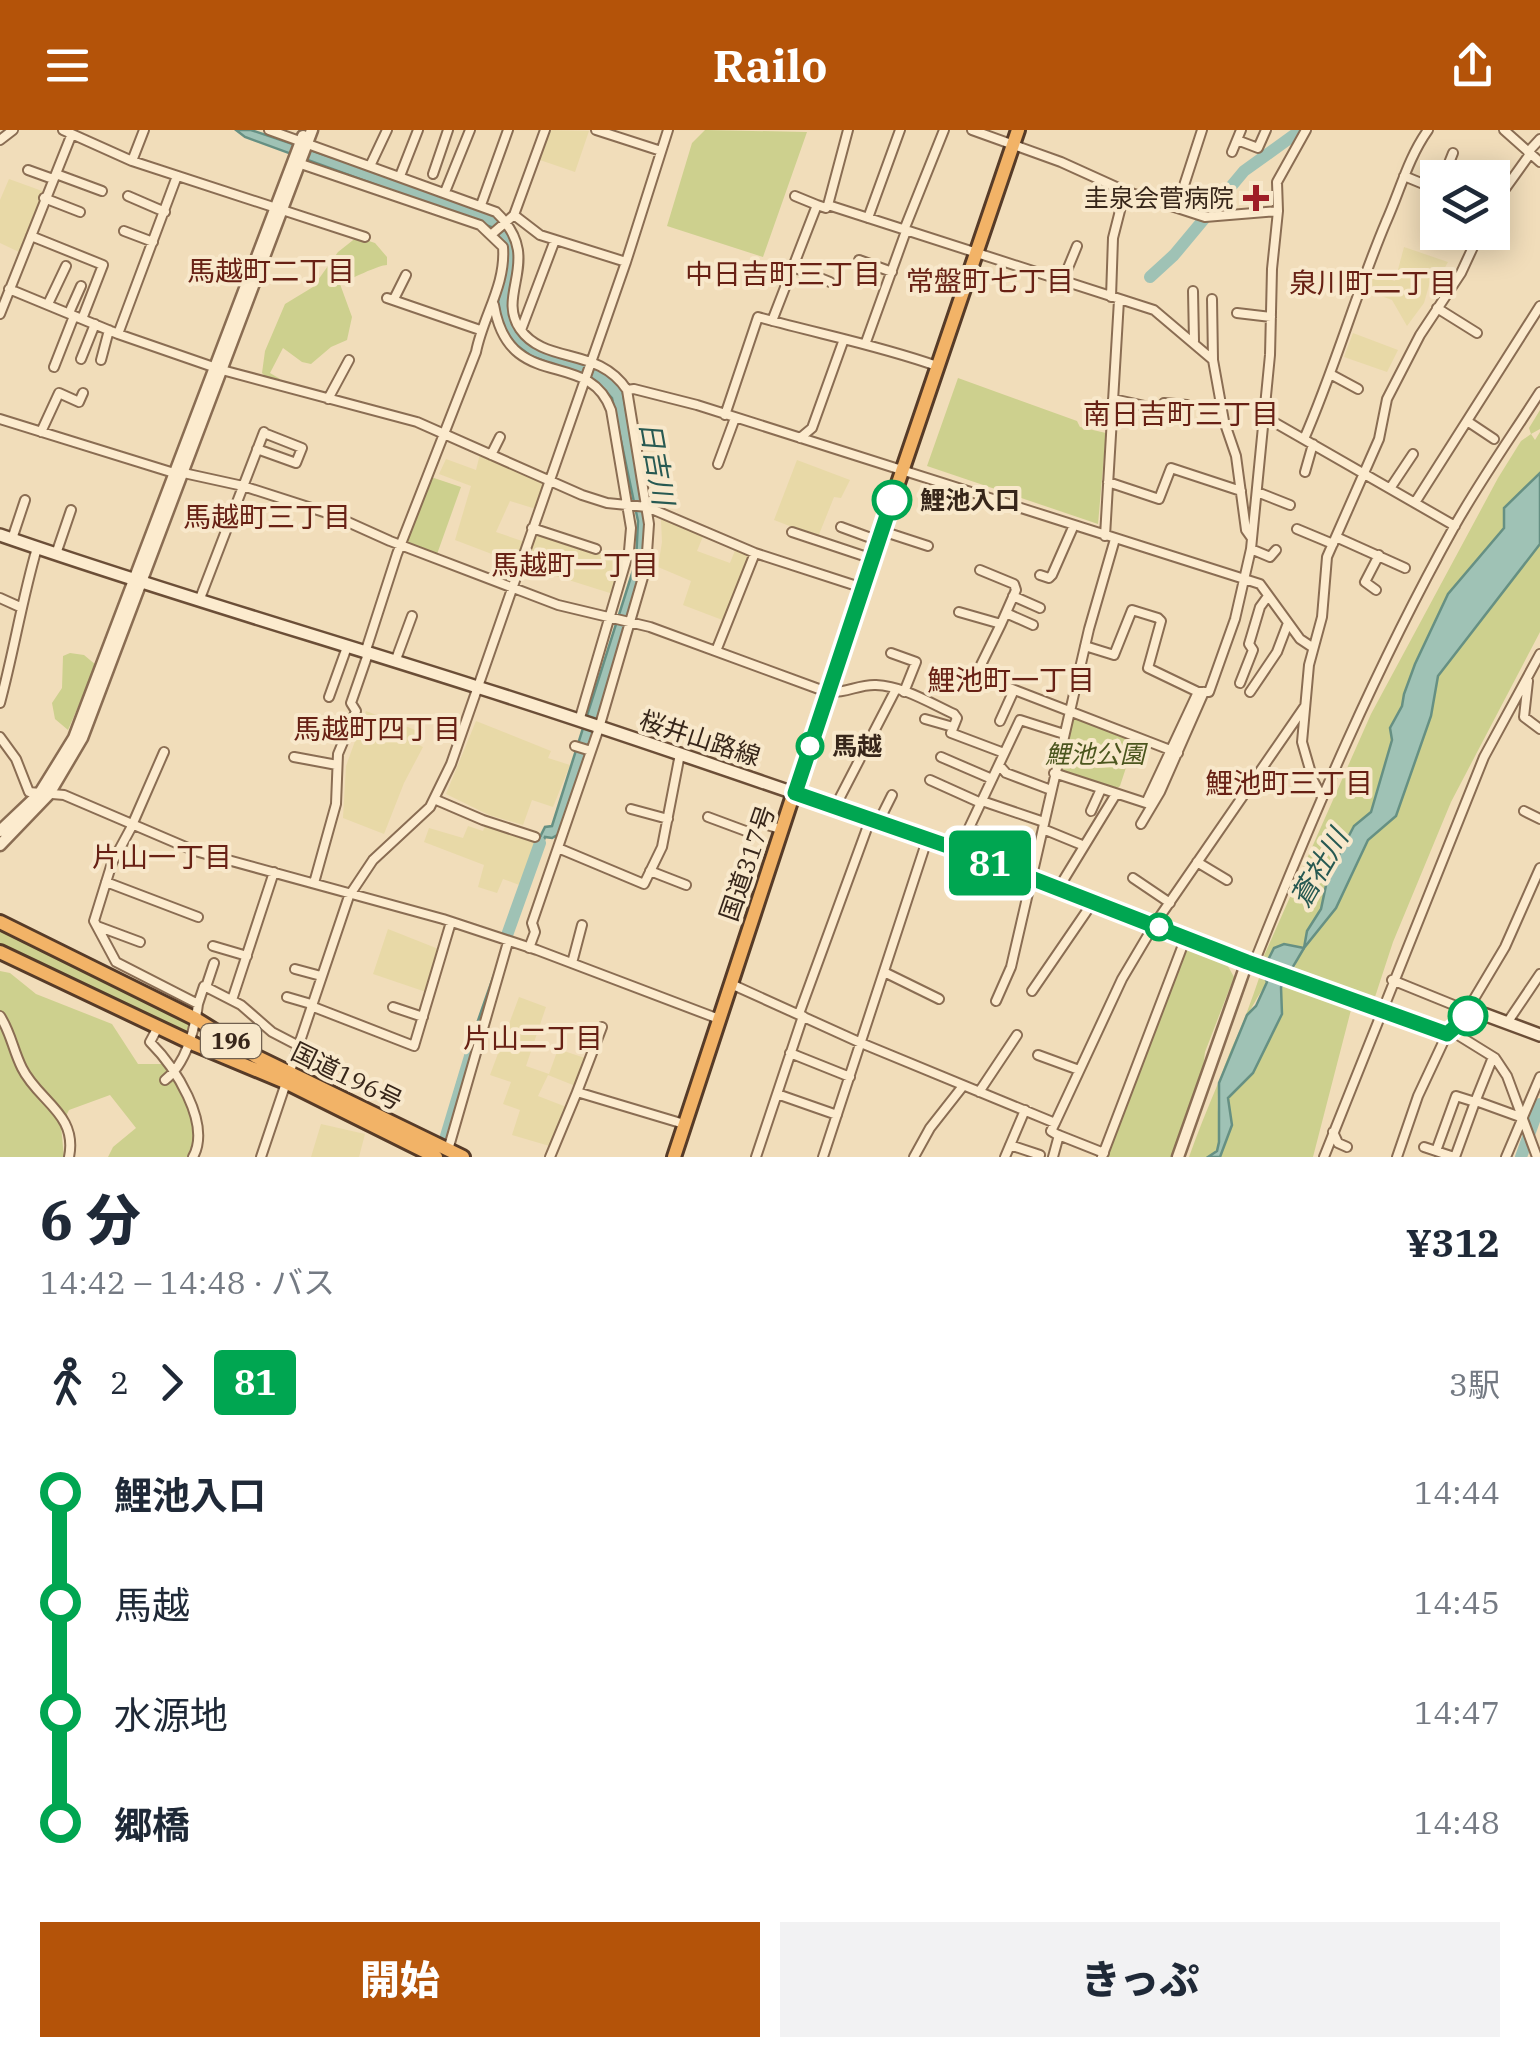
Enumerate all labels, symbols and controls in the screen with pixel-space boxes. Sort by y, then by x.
text: Railo [713,36,827,94]
icon: menu [40,38,95,93]
icon: share [1445,38,1500,93]
map controls [1420,160,1510,250]
button: layers [1420,160,1510,250]
place label: 圭泉会菅病院 [1084,181,1234,214]
marker: 圭泉会菅病院 [1243,185,1269,211]
district label: 馬越町二丁目 [187,252,355,289]
district label: 中日吉町三丁目 [685,255,881,292]
district label: 常盤町七丁目 [906,262,1074,299]
district label: 泉川町二丁目 [1289,264,1457,301]
district label: 南日吉町三丁目 [1083,395,1279,432]
water label: 日吉川 [632,418,684,510]
marker: 鯉池入口 [873,481,911,519]
place label: 鯉池入口 [920,483,1020,516]
district label: 馬越町三丁目 [183,498,351,535]
district label: 馬越町一丁目 [491,546,659,583]
district label: 鯉池町一丁目 [927,661,1095,698]
street label: 桜井山路線 [636,703,765,773]
district label: 馬越町四丁目 [293,710,461,747]
place label: 馬越 [832,729,882,762]
marker: 馬越 [797,733,823,759]
park label: 鯉池公園 [1045,737,1148,770]
district label: 鯉池町三丁目 [1205,764,1373,801]
street label: 国道317号 [711,801,782,925]
water label: 蒼社川 [1282,820,1357,913]
line badge: 81 [945,830,1035,896]
district label: 片山一丁目 [92,838,232,875]
text: 81 [969,840,1011,886]
unlabelled marker [1146,914,1172,940]
unlabelled marker [1449,997,1487,1035]
district label: 片山二丁目 [463,1019,603,1056]
road number: 196 [201,1024,261,1058]
street label: 国道196号 [286,1034,408,1117]
text: 6 分 [40,1184,141,1255]
text: ¥312 [1406,1218,1500,1267]
text: 14:42 – 14:48 · バス [40,1261,335,1303]
icon: walk [40,1355,95,1410]
icon: forward [144,1355,199,1410]
text: 81 [234,1359,276,1405]
text: 2 [110,1361,129,1403]
text: 3駅 [1449,1363,1500,1405]
text: 鯉池入口 [114,1470,266,1519]
text: 14:44 [1414,1471,1500,1513]
text: 馬越 [114,1580,190,1629]
text: 14:45 [1414,1581,1500,1623]
text: 水源地 [114,1690,228,1739]
text: 14:47 [1414,1691,1500,1733]
text: 郷橋 [114,1800,190,1849]
text: 14:48 [1414,1801,1500,1843]
button: 開始 [40,1922,760,2037]
button: きっぷ [780,1922,1500,2037]

